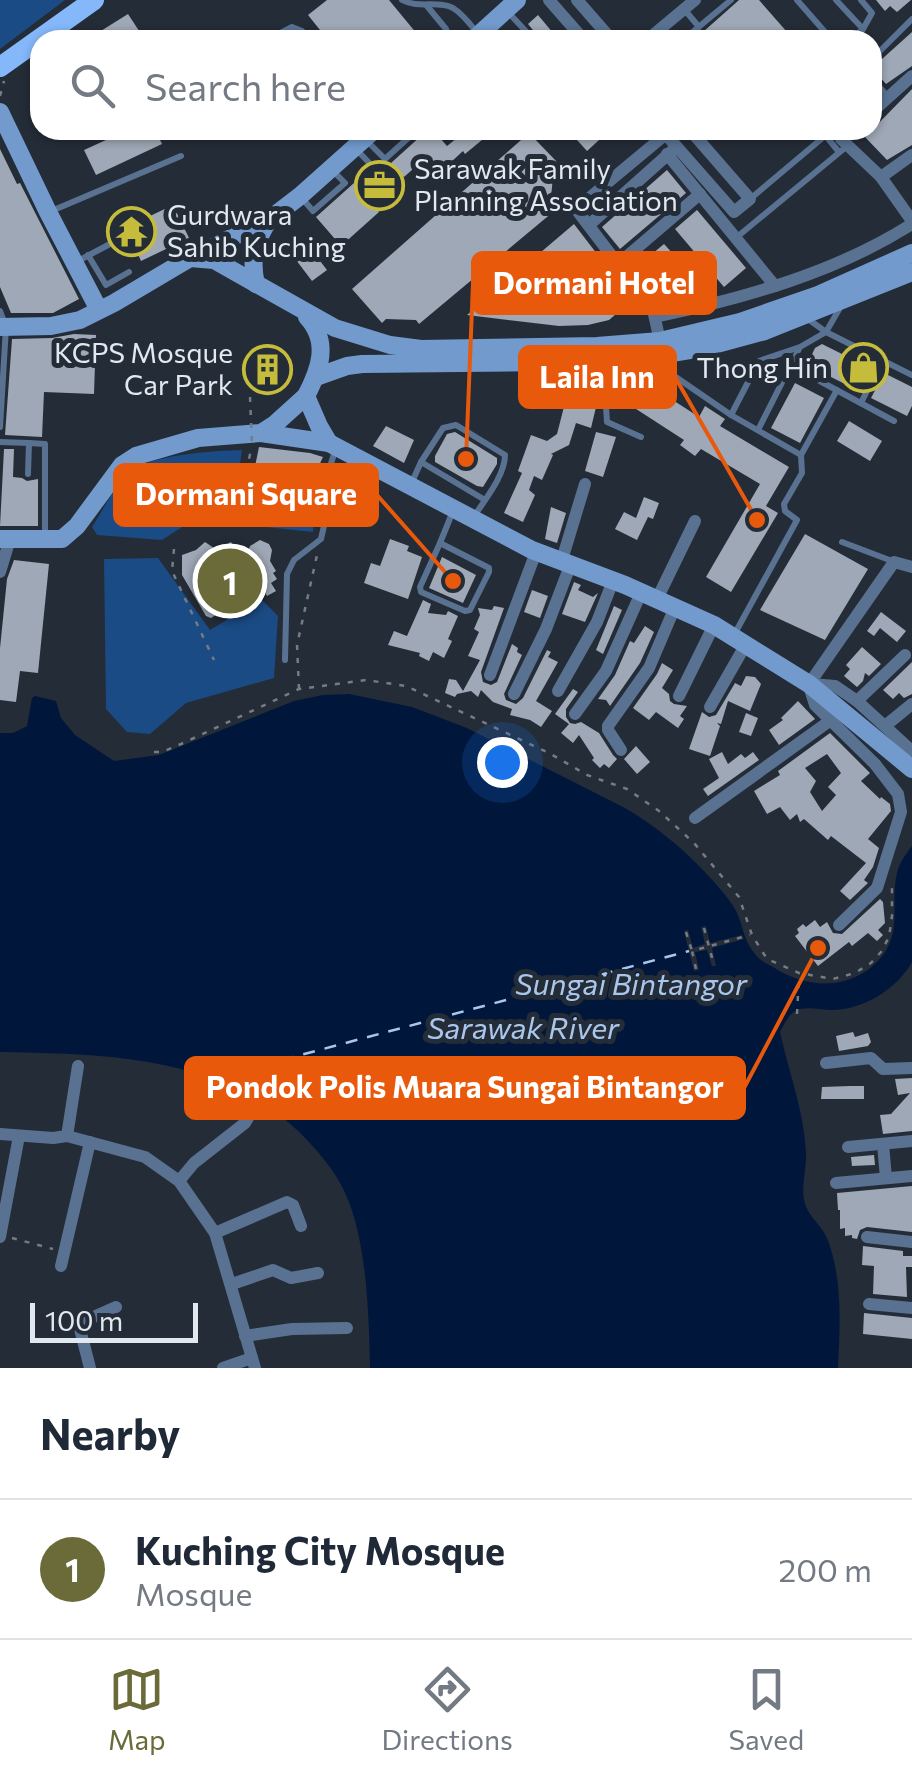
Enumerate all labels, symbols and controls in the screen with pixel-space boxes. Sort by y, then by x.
search box [30,30,882,140]
icon: search [65,58,120,113]
text: Search here [145,62,346,109]
place label: Sarawak Family Planning Association [414,151,678,217]
office icon: Sarawak Family Planning Association [353,159,405,211]
place label: Gurdwara Sahib Kuching [167,197,346,263]
temple icon: Gurdwara Sahib Kuching [106,205,158,257]
callout: Dormani Hotel [473,253,715,313]
text: Dormani Hotel [493,263,695,300]
place label: KCPS Mosque Car Park [54,335,233,401]
shop icon: Thong Hin [837,342,889,394]
building icon: KCPS Mosque Car Park [242,343,294,395]
callout: Laila Inn [520,347,675,407]
place label: Thong Hin [696,350,828,384]
text: Laila Inn [539,357,655,394]
callout: Dormani Square [115,465,377,525]
text: Dormani Square [135,474,357,511]
pin: 1 [198,544,262,618]
your location [477,737,528,788]
water label: Sungai Bintangor [515,964,748,1001]
water label: Sarawak River [427,1008,620,1045]
callout: Pondok Polis Muara Sungai Bintangor [186,1058,744,1118]
text: Pondok Polis Muara Sungai Bintangor [206,1067,724,1104]
scale bar [30,1298,198,1342]
text: 100 m [45,1303,123,1337]
text: Nearby [40,1407,180,1459]
text: Kuching City Mosque [135,1526,505,1573]
text: 1 [65,1549,80,1589]
text: 200 m [779,1549,872,1589]
text: Mosque [135,1573,252,1613]
tab: Map [108,1662,166,1756]
tab: Directions [381,1662,513,1756]
tab: Saved [729,1662,804,1756]

